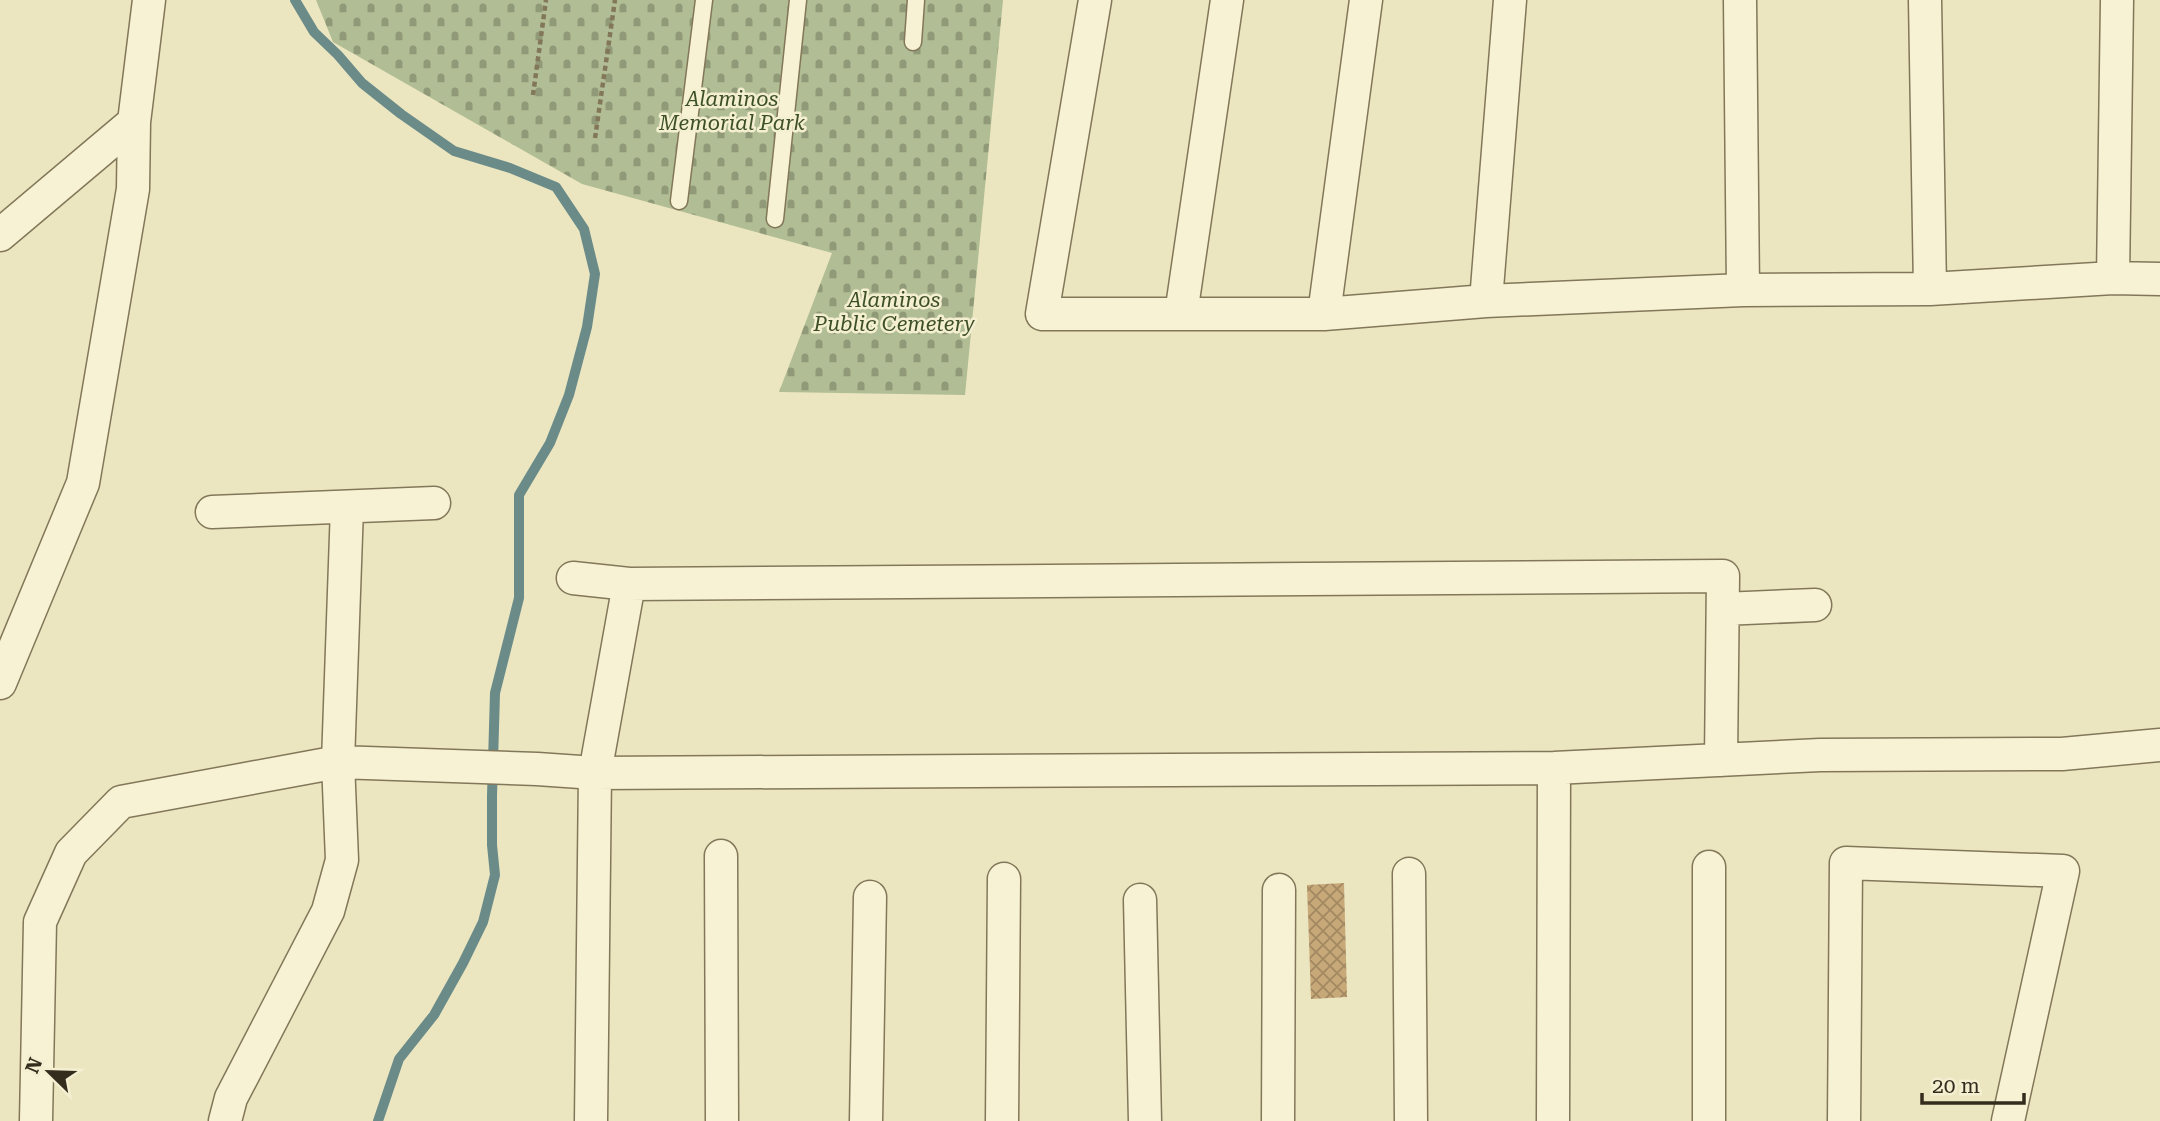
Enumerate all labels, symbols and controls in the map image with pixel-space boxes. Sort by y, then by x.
park label: Alaminos Memorial Park [658,87,806,135]
park label: Alaminos Public Cemetery [813,288,975,336]
north arrow [14,1037,84,1107]
text: N [20,1054,47,1077]
scale bar [1922,1062,2024,1106]
text: 20 m [1932,1074,1980,1098]

